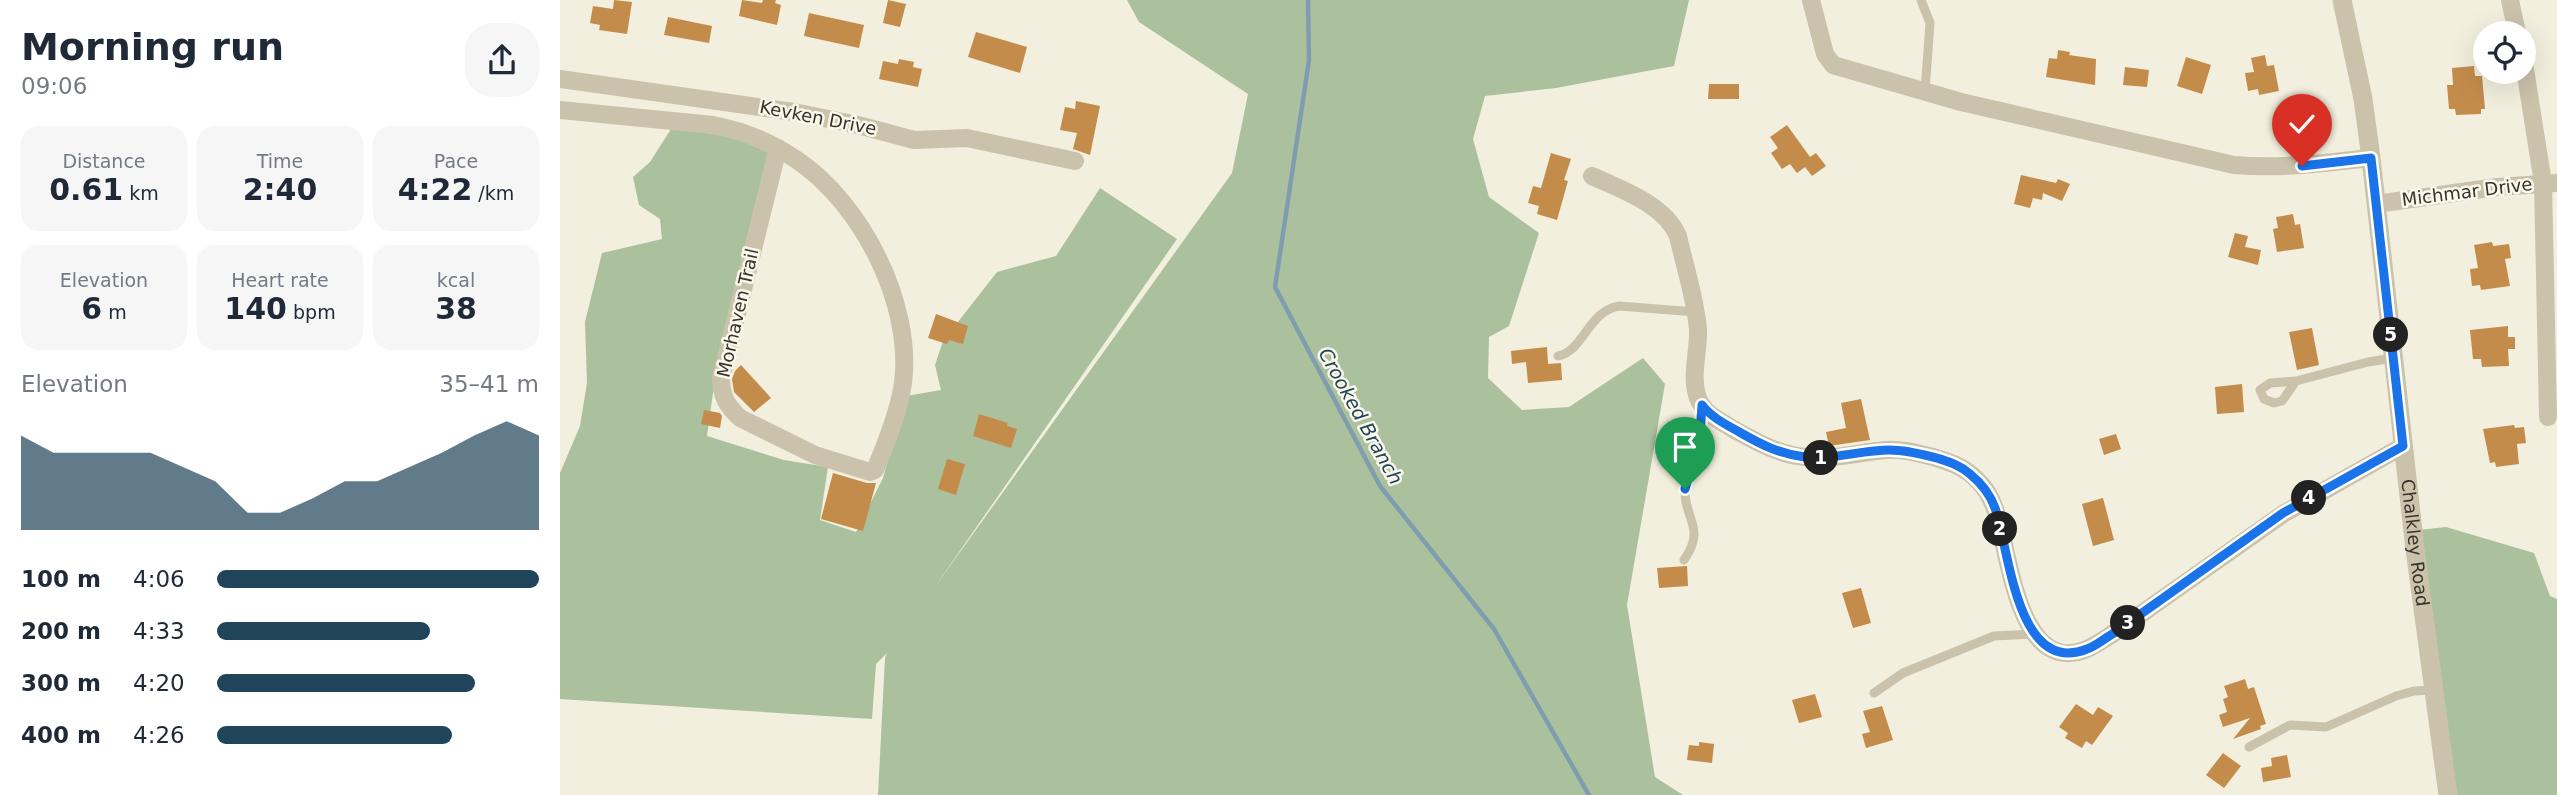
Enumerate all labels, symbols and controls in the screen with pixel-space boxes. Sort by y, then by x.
map controls [2473,21,2536,84]
button: locate [2473,21,2536,84]
button: share [465,23,539,97]
text: Morning run [21,25,284,69]
text: 09:06 [21,73,87,99]
pin [2272,94,2332,166]
street label: Kevken Drive [758,96,878,139]
icon: check [2283,105,2321,143]
text: Distance [62,150,146,172]
text: Time [257,150,303,172]
text: Pace [434,150,478,172]
text: 0.61 [49,172,123,207]
text: 2:40 [243,172,317,207]
text: 4:22 [398,172,472,207]
street label: Michmar Drive [2400,173,2533,210]
text: km [123,182,159,204]
text: /km [472,182,514,204]
street label: Morhaven Trail [712,246,763,379]
text: Elevation [60,269,148,291]
text: Heart rate [231,269,329,291]
text: kcal [437,269,475,291]
text: 6 [81,291,102,326]
text: 140 [224,291,287,326]
text: 38 [435,291,477,326]
text: m [102,301,127,323]
text: bpm [287,301,336,323]
pin: 5 [2374,318,2408,352]
text: 5 [2384,323,2397,345]
water label: Crooked Branch [1314,344,1408,488]
text: Elevation [21,371,128,397]
text: 35–41 m [439,371,539,397]
pin [1655,417,1715,489]
icon: arrive [1666,428,1704,466]
pin: 1 [1804,440,1838,476]
text: 1 [1814,446,1827,468]
street label: Chalkley Road [2397,478,2434,608]
pin: 4 [2292,480,2326,516]
text: 4 [2302,486,2315,508]
pin: 2 [1982,512,2018,546]
text: 2 [1993,517,2006,539]
text: 100 m [21,566,101,592]
text: 4:06 [133,566,185,592]
pin: 3 [2110,606,2146,640]
text: 3 [2121,611,2134,633]
text: 200 m [21,618,101,644]
text: 4:33 [133,618,185,644]
text: 300 m [21,670,101,696]
text: 4:20 [133,670,185,696]
text: 400 m [21,722,101,748]
text: 4:26 [133,722,185,748]

